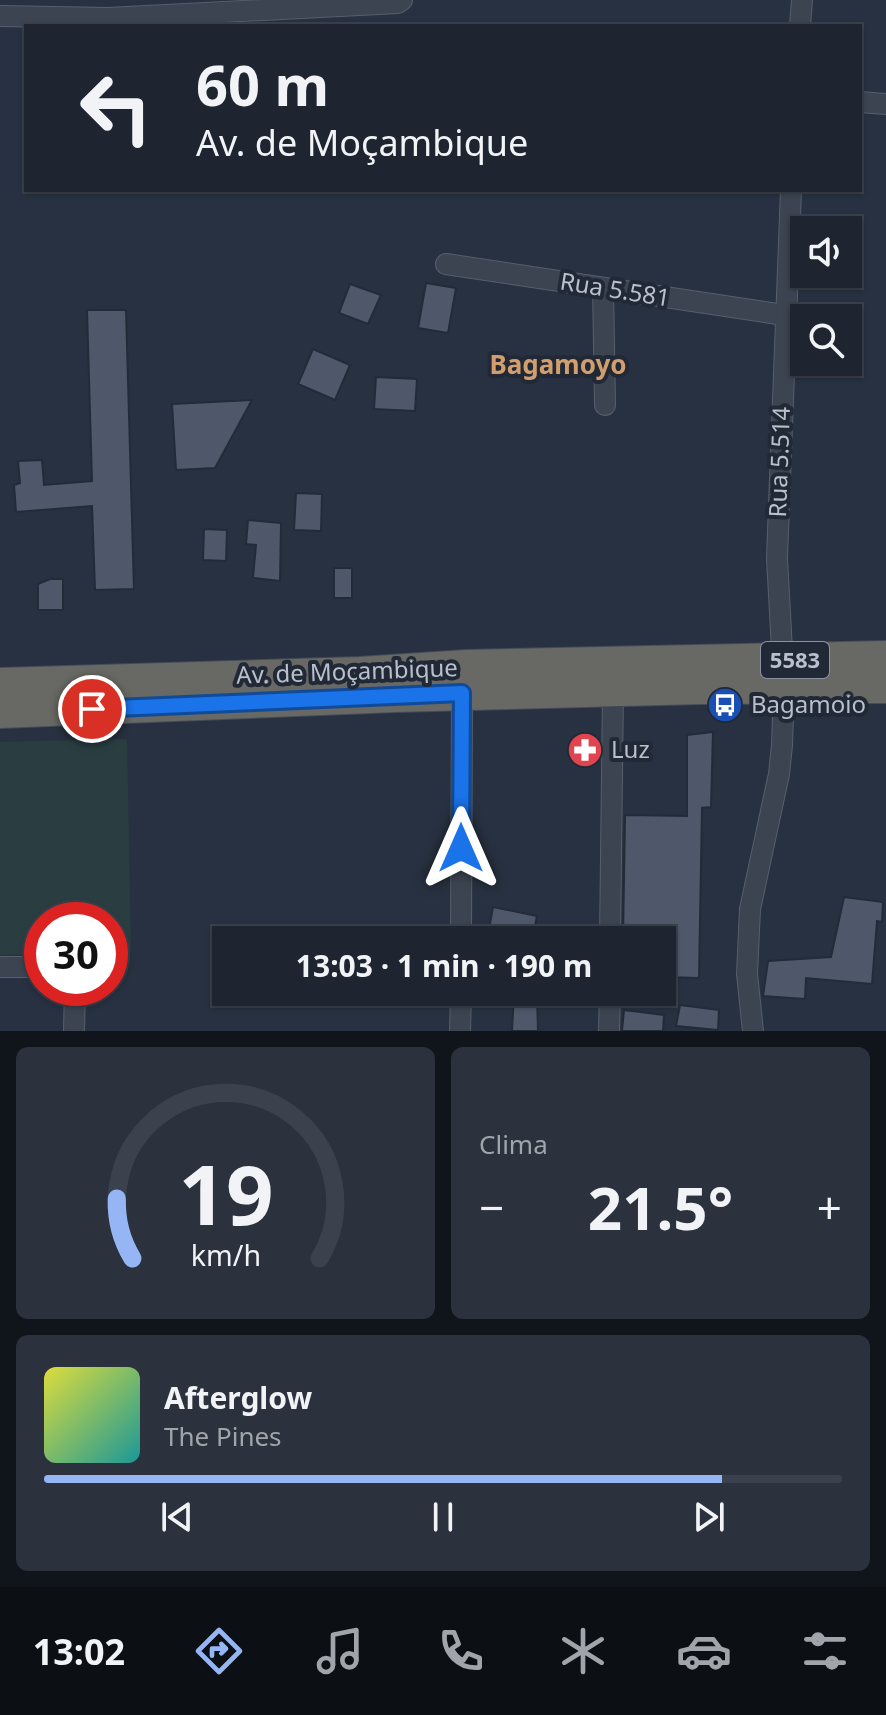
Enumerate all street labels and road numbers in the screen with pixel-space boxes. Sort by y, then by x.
street label: Rua 5.581 [558,264,673,313]
street label: Rua 5.514 [760,406,797,518]
road number: 5583 [761,642,829,678]
street label: Av. de Moçambique [236,650,458,691]

